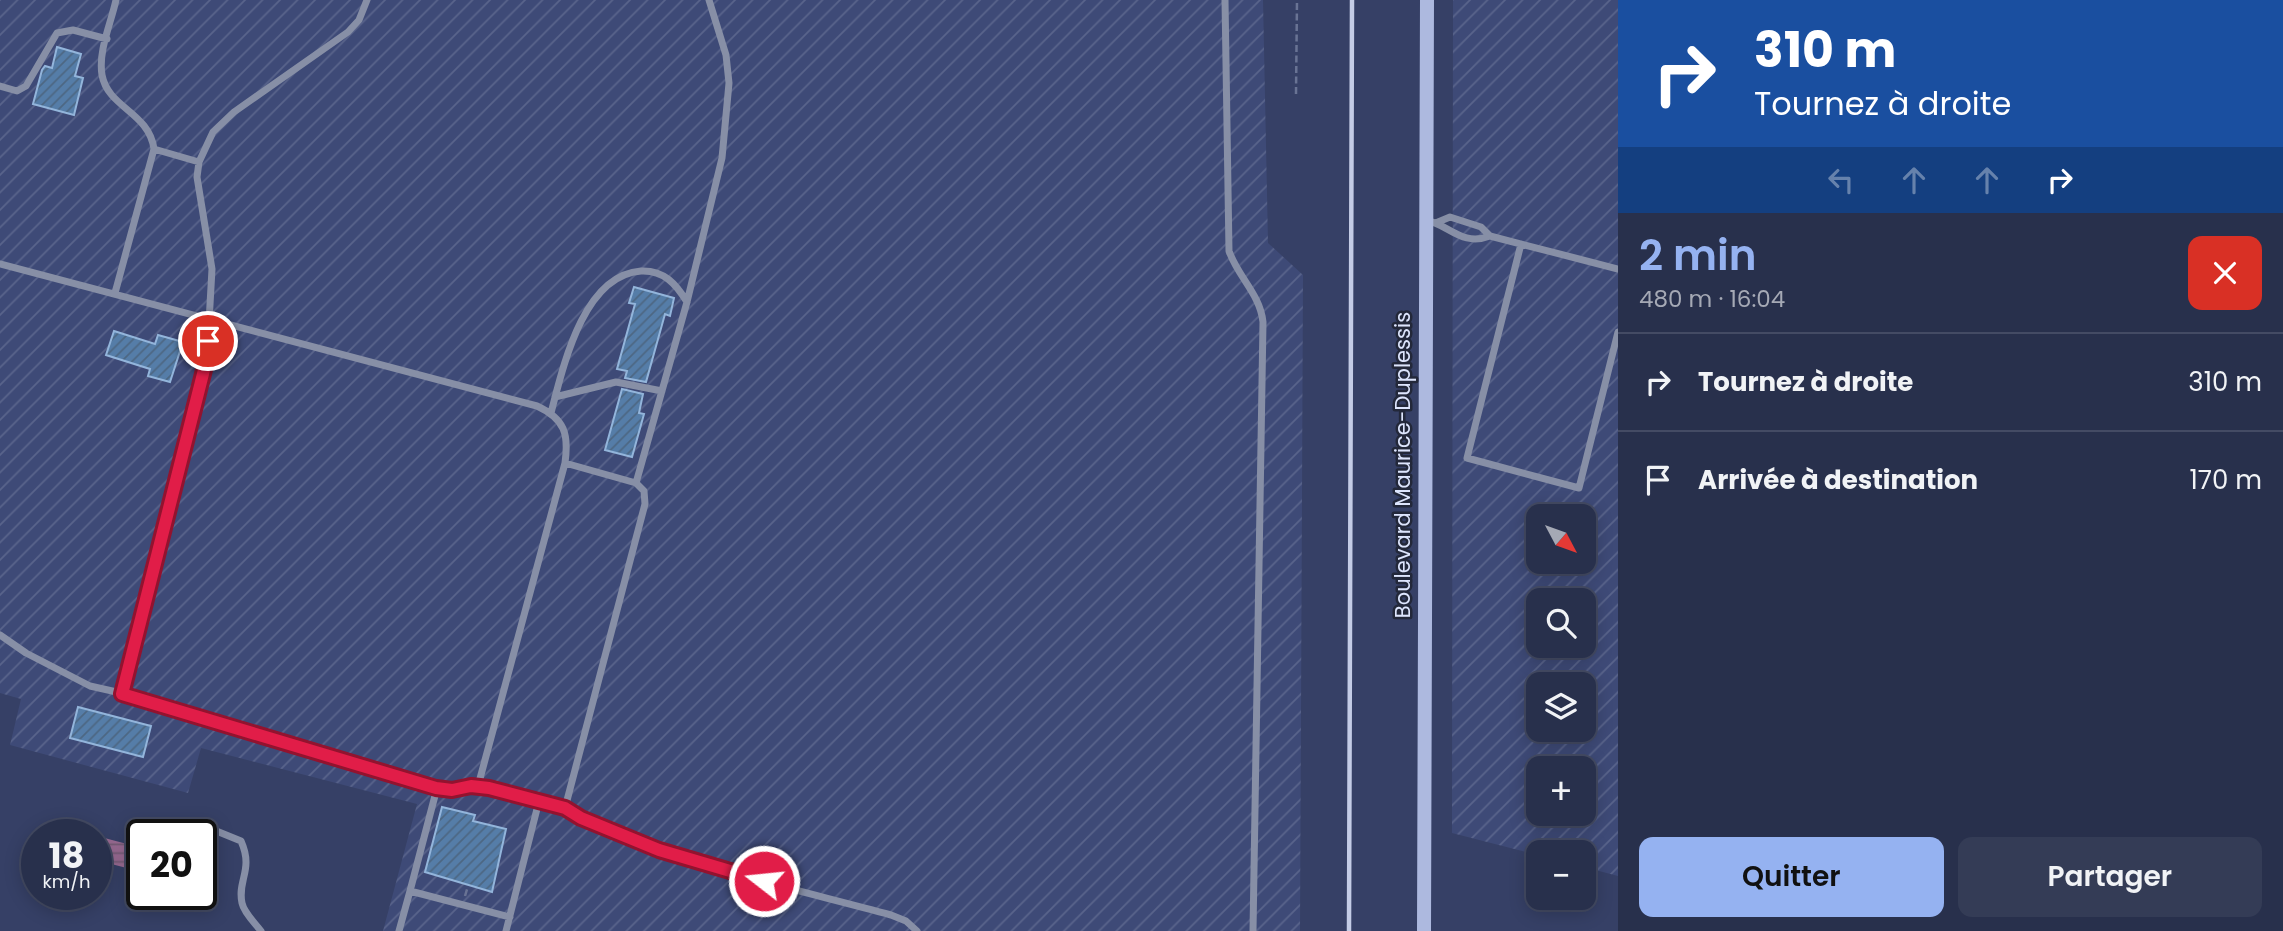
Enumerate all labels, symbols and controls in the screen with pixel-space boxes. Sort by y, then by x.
text: 310 m [1754,16,1896,84]
icon: right [1639,28,1730,119]
text: Tournez à droite [1754,81,2011,126]
icon: left [1822,161,1860,199]
icon: ahead [1895,161,1933,199]
icon: ahead [1968,161,2006,199]
icon: right [2041,161,2079,199]
text: 2 min [1639,226,1757,285]
button: close [2188,236,2262,310]
text: 480 m · 16:04 [1639,283,1785,315]
pin [178,311,238,371]
street label: Boulevard Maurice-Duplessis [1388,312,1417,618]
icon: arrive [189,322,227,360]
icon: right [1639,363,1677,401]
text: Tournez à droite [1698,364,1913,400]
text: 310 m [2188,364,2262,400]
icon: arrive [1639,461,1677,499]
text: Arrivée à destination [1698,462,1978,498]
text: 170 m [2189,462,2262,498]
north arrow [1526,504,1596,574]
map controls [1526,504,1596,910]
button: search [1526,588,1596,658]
button: layers [1526,672,1596,742]
button: + [1526,756,1596,826]
speed limit sign: 20 [126,819,217,910]
text: 18 [49,831,84,880]
button: Quitter [1639,837,1944,917]
button: Partager [1958,837,2262,917]
button: − [1526,840,1596,910]
position arrow [727,844,801,918]
text: km/h [43,869,90,894]

